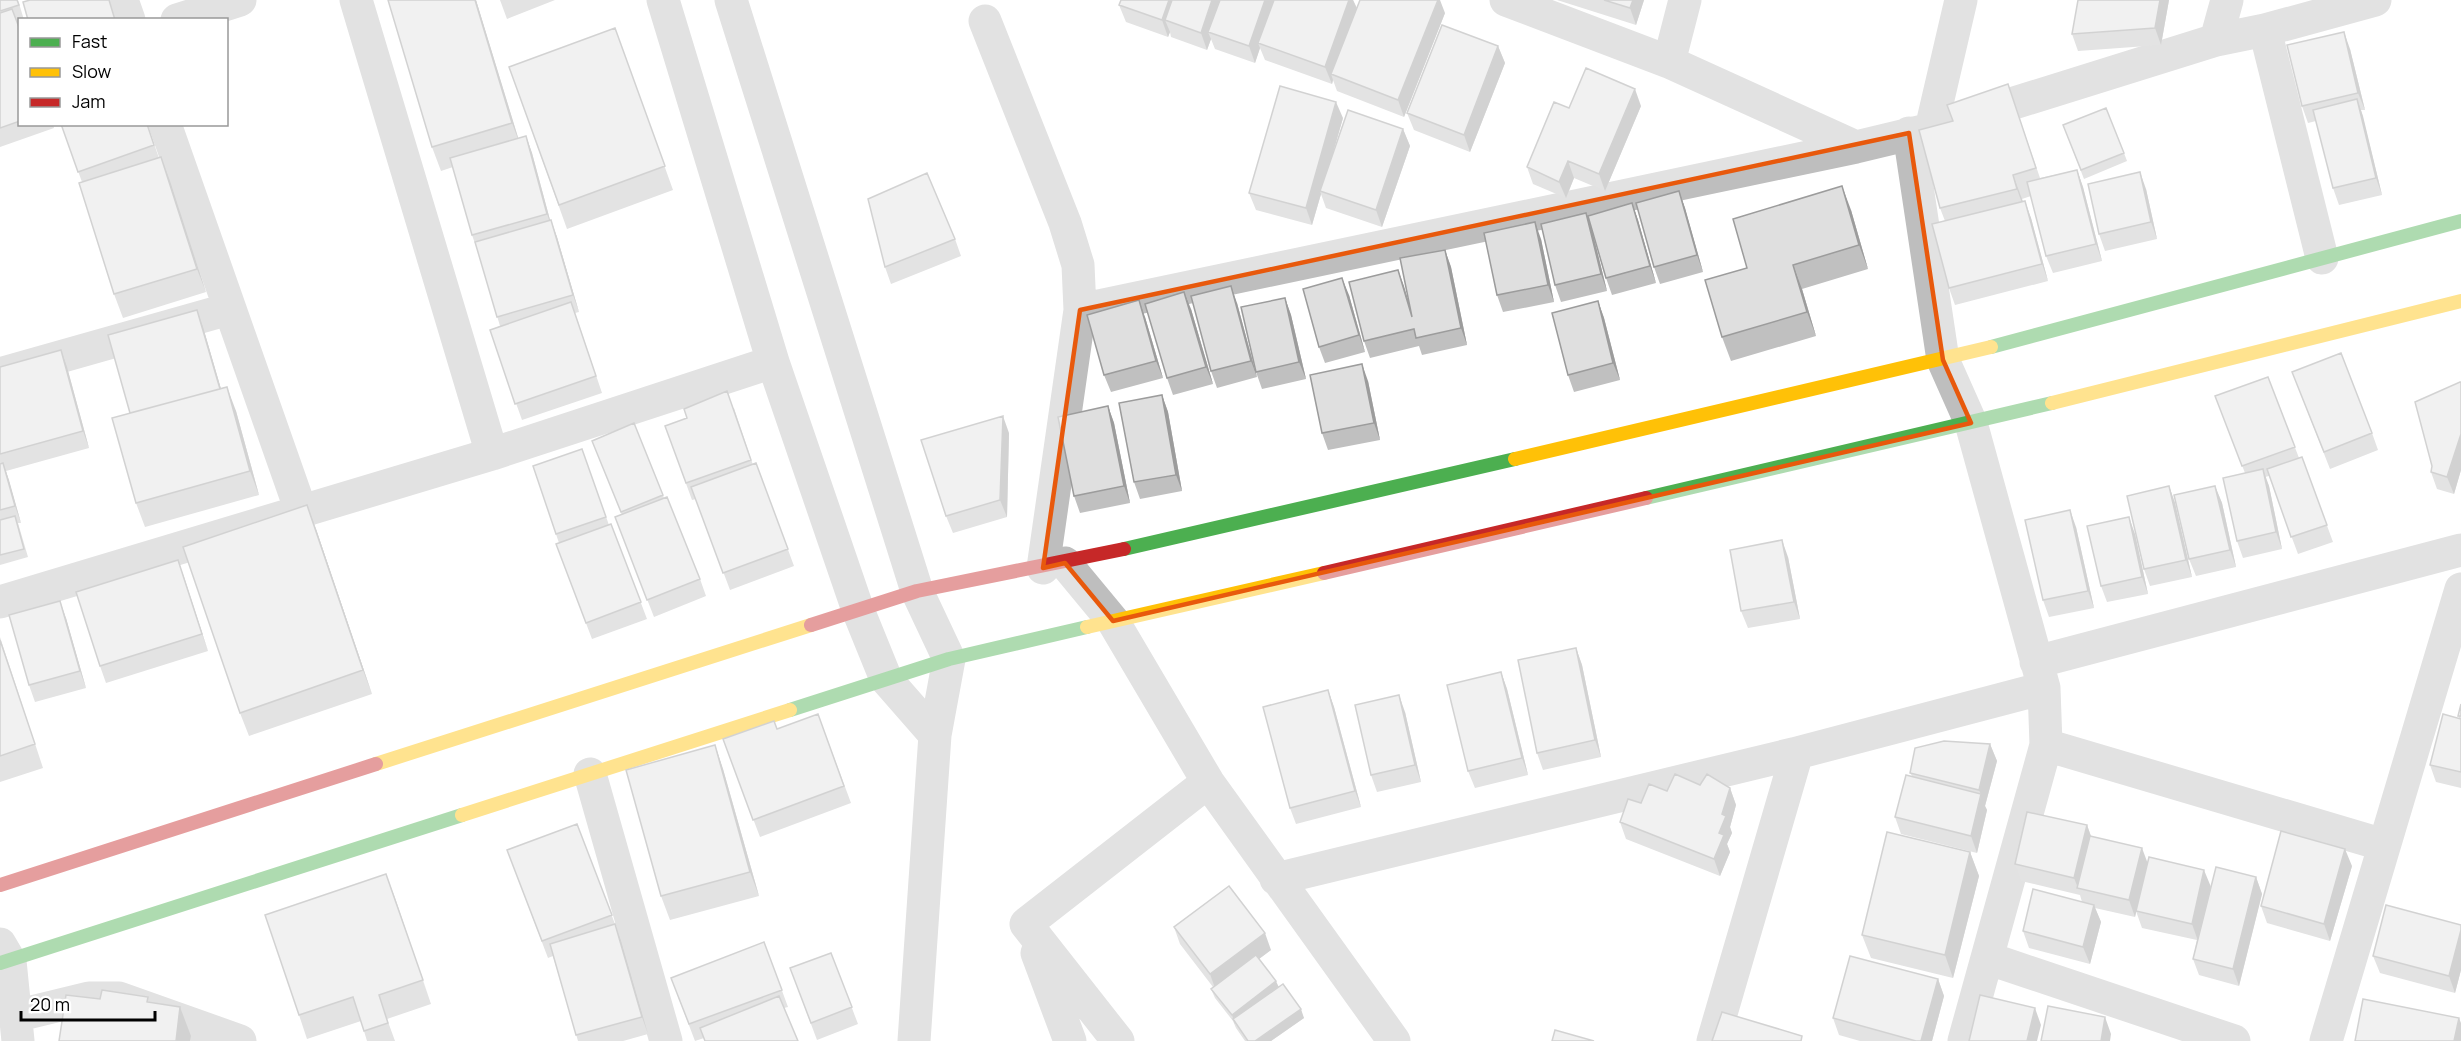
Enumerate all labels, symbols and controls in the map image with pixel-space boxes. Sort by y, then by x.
legend [18,18,228,126]
text: Fast [72,29,107,53]
text: Slow [72,59,112,83]
text: Jam [72,89,106,113]
scale bar [21,984,154,1022]
text: 20 m [30,992,70,1016]

